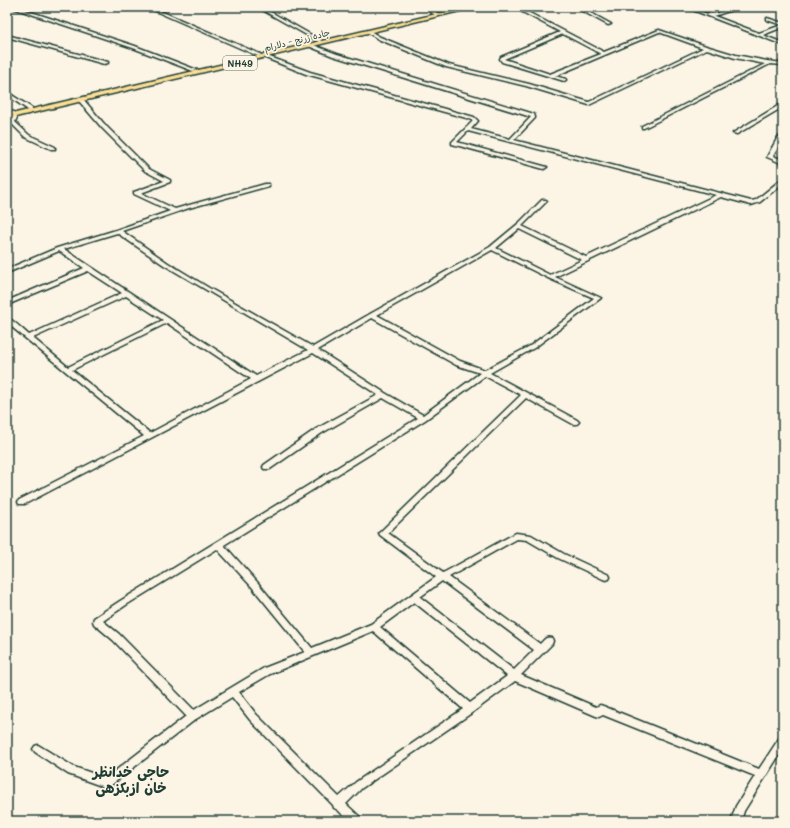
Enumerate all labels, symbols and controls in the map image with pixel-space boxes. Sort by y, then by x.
street label: جاده زرنج - دلارام [263,27,331,55]
road number: NH49 [223,56,257,70]
district label: حاجی خدانظر خان ازبکزهی [91,762,169,797]

